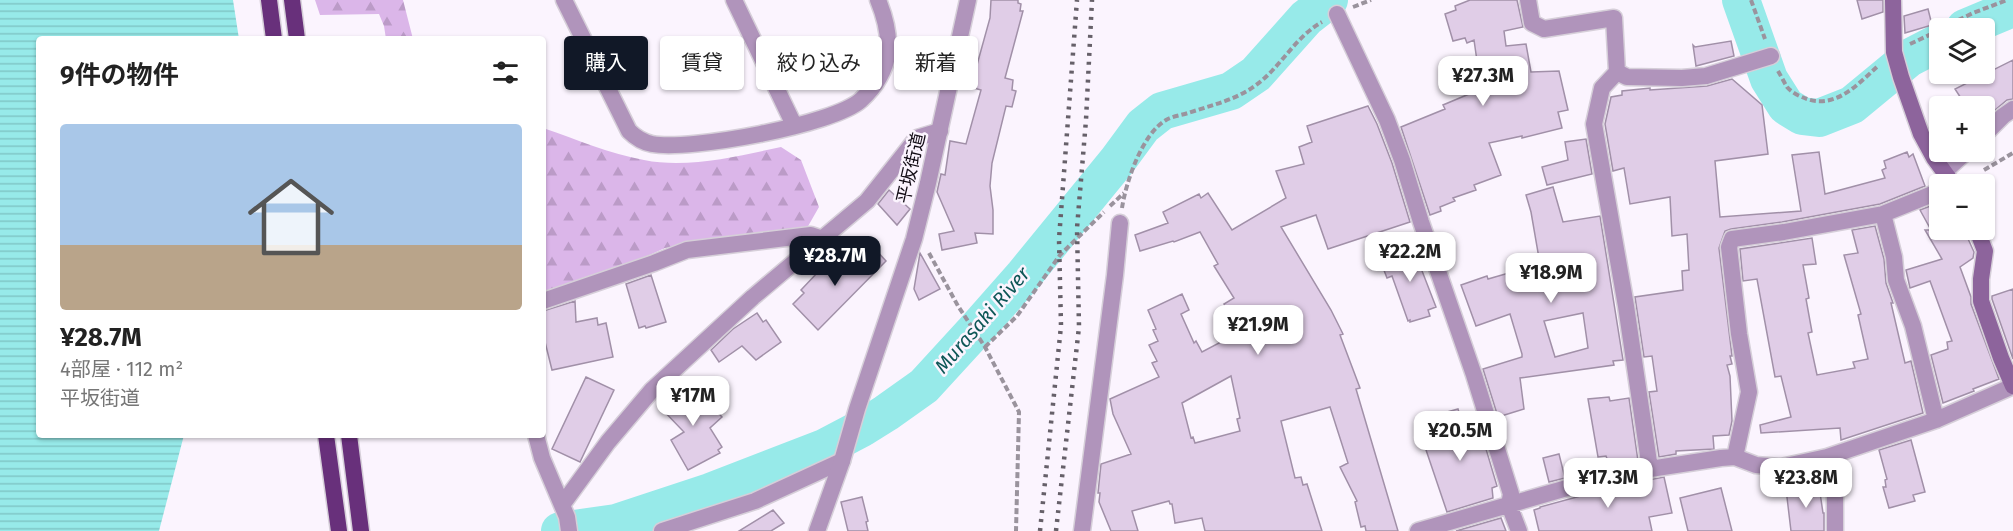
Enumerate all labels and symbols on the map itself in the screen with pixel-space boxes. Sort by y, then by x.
pin: ¥27.3M [1434,56,1532,107]
street label: 平坂街道 [892,130,930,206]
pin: ¥22.2M [1361,232,1459,283]
pin: ¥28.7M [786,236,884,287]
pin: ¥18.9M [1502,253,1600,304]
water label: Murasaki River [929,261,1036,378]
pin: ¥21.9M [1209,305,1307,356]
pin: ¥17M [657,376,729,427]
pin: ¥20.5M [1411,411,1509,462]
pin: ¥17.3M [1559,458,1657,509]
pin: ¥23.8M [1757,458,1855,509]

